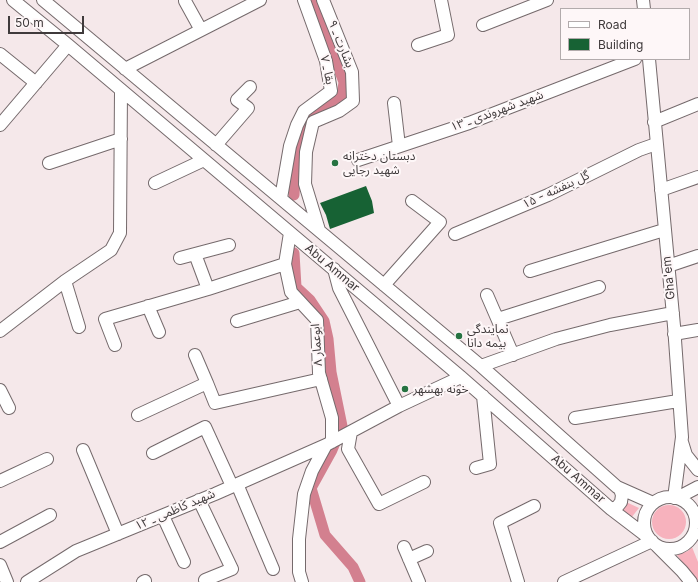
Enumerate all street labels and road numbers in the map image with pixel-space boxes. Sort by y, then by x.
street label: بشارت ـ ۹ [325,18,357,70]
street label: بقا ـ ۷ [317,54,337,86]
street label: شهید شهروندی ـ ۱۳ [449,88,545,134]
street label: گل بنفشه - ۱۵ [520,168,592,212]
street label: Abu Ammar [302,241,362,295]
street label: Gha'em [660,256,678,300]
street label: ابوعمار ۸ [308,323,326,367]
street label: Abu Ammar [548,452,608,506]
street label: شهید کاظمی ـ ۱۲ [133,487,217,533]

